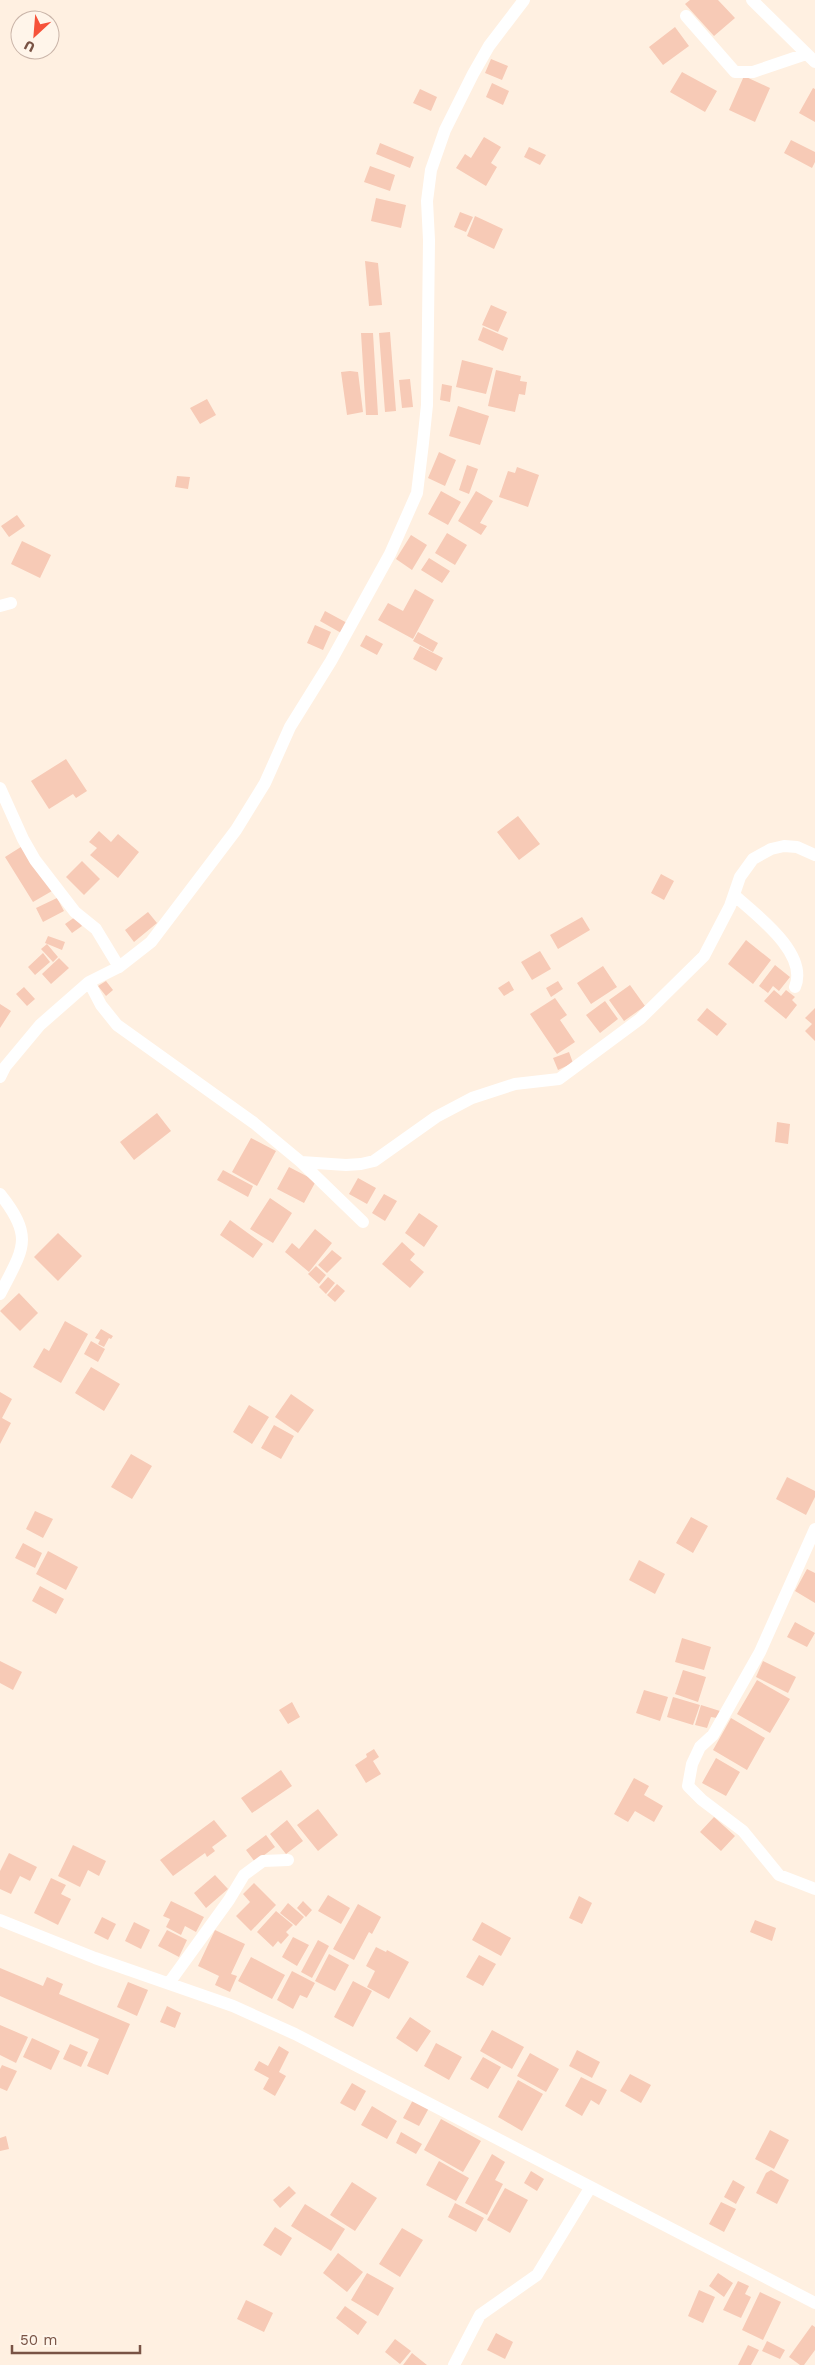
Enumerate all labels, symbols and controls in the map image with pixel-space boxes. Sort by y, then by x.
north arrow [10,10,60,60]
text: U [21,37,37,56]
scale bar [12,2322,140,2354]
text: 50 m [20,2331,57,2349]

